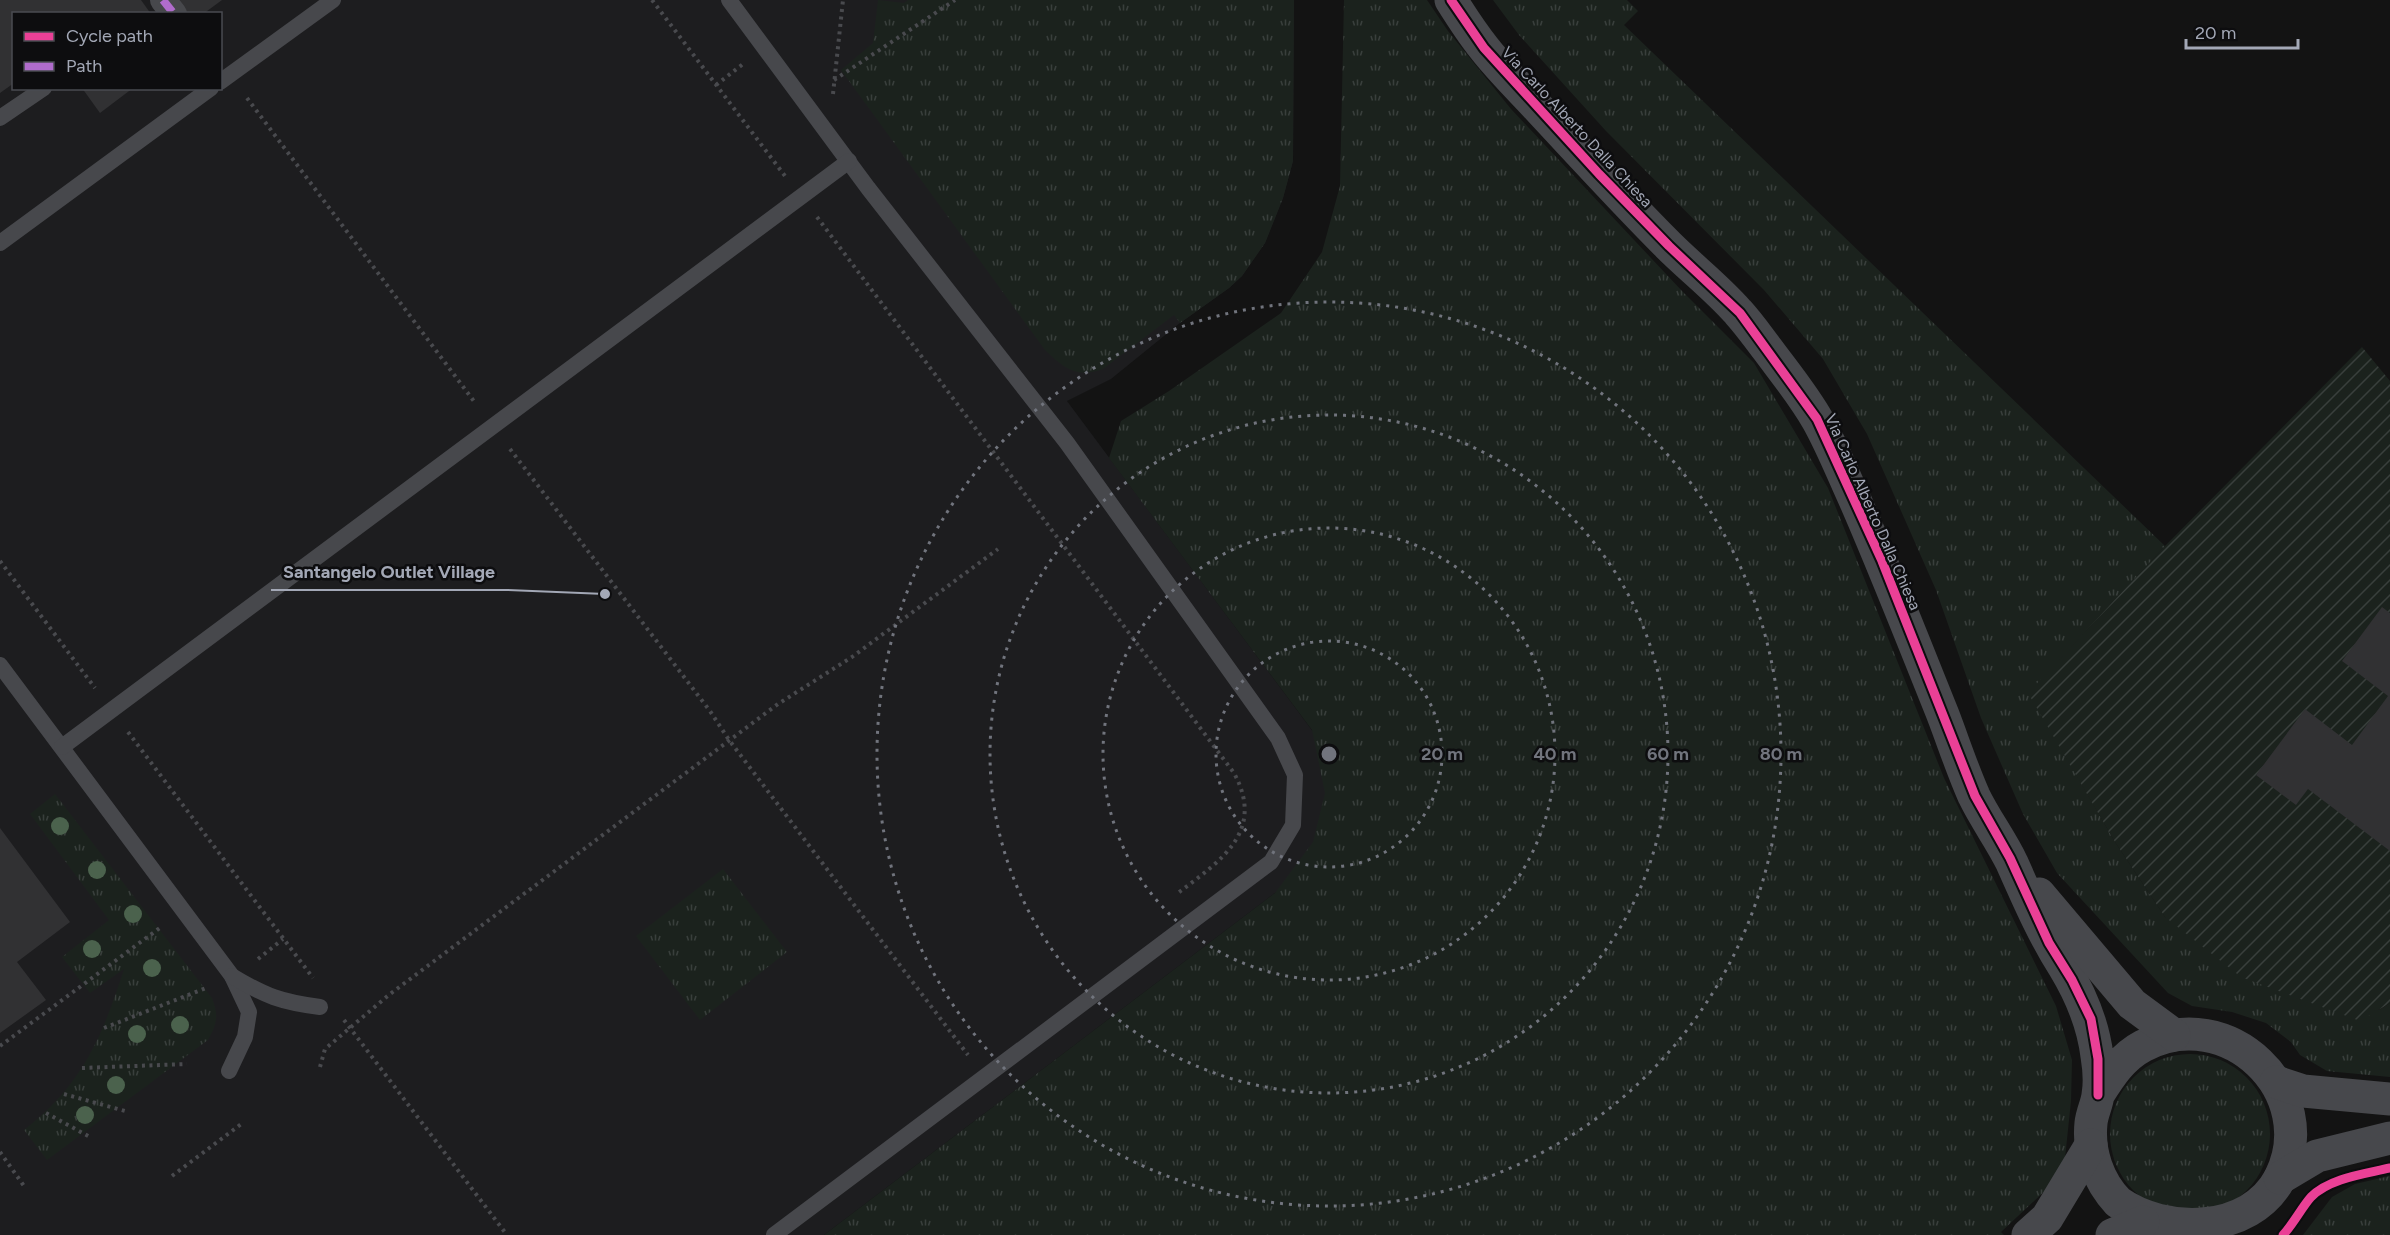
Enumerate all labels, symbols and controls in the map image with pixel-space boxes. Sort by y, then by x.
legend [12,12,222,90]
scale bar [2186,12,2298,50]
text: 20 m [2195,22,2236,44]
text: Cycle path [66,25,153,47]
street label: Via Carlo Alberto Dalla Chiesa [1498,43,1656,211]
text: Path [66,55,102,77]
street label: Via Carlo Alberto Dalla Chiesa [1821,411,1925,613]
callout: Santangelo Outlet Village [271,554,507,590]
text: Santangelo Outlet Village [283,561,495,583]
text: 20 m [1421,743,1463,765]
text: 40 m [1533,743,1577,765]
text: 60 m [1647,743,1689,765]
text: 80 m [1760,743,1802,765]
centre of rings [1319,744,1339,764]

